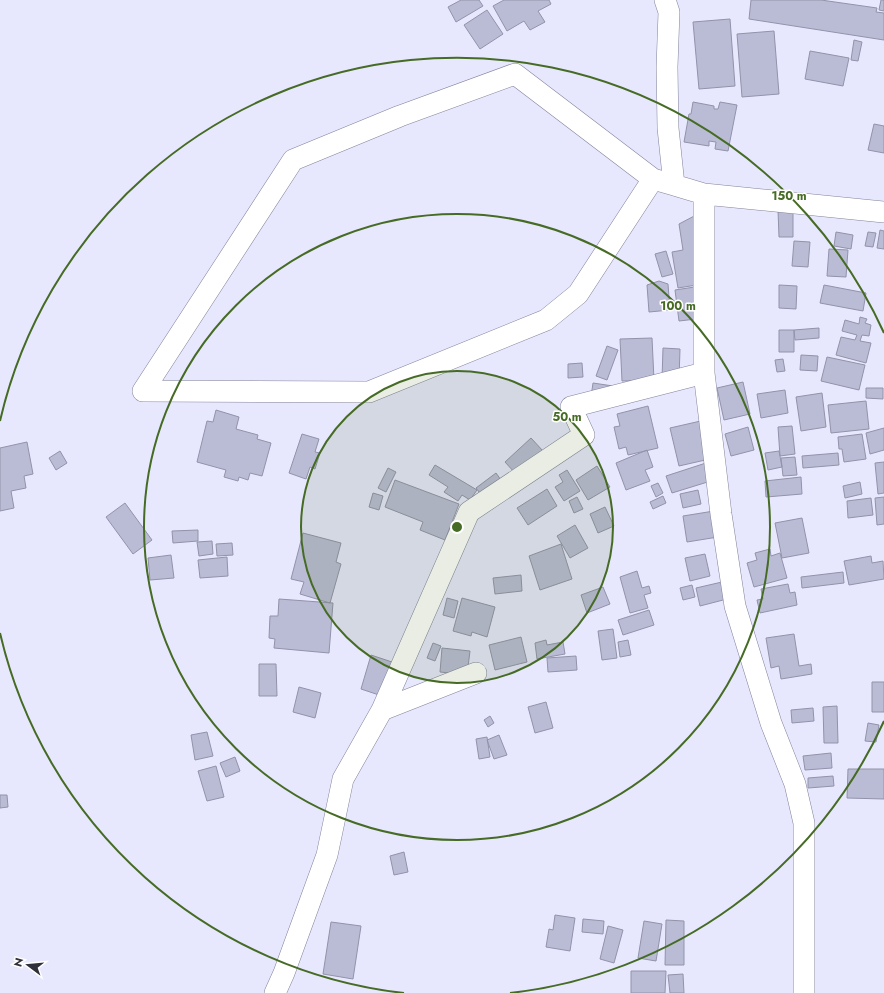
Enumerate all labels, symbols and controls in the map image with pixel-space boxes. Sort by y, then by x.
text: 150 m [771,187,807,205]
text: 100 m [660,297,696,315]
text: 50 m [552,408,582,426]
centre of rings [450,520,464,534]
north arrow [8,945,48,985]
text: N [9,956,27,969]

